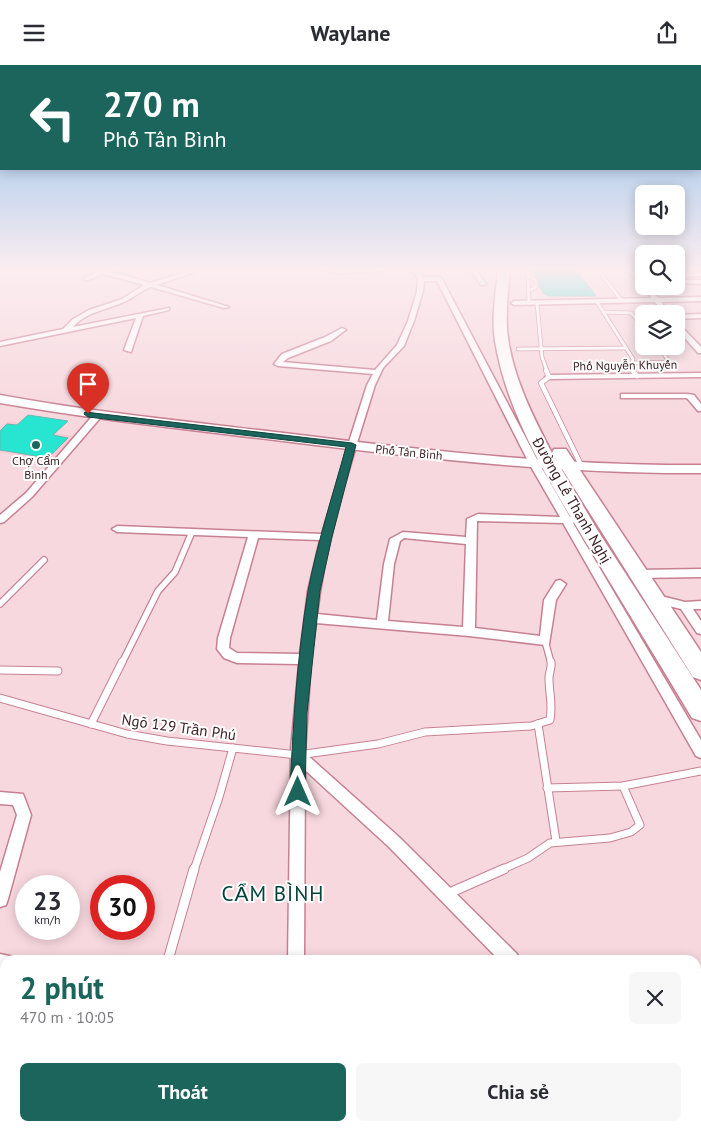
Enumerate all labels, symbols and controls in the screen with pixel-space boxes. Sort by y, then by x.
icon: menu [20,19,48,47]
text: Waylane [311,19,390,47]
icon: share [653,19,681,47]
text: 270 m [103,81,200,127]
icon: left [20,85,85,150]
text: Phố Tân Bình [103,125,226,153]
map controls [635,185,685,355]
button: sound [635,185,685,235]
button: search [635,245,685,295]
button: layers [635,305,685,355]
street label: Phố Nguyễn Khuyến [573,357,677,373]
pin [67,363,109,414]
icon: arrive [74,370,102,398]
street label: Đường Lê Thanh Nghị [528,433,616,566]
marker: Chợ Cẩm Bình [30,439,42,451]
street label: Phố Tân Bình [375,441,443,463]
place label: Chợ Cẩm Bình [12,453,60,482]
street label: Ngõ 129 Trần Phú [121,710,237,744]
position arrow [271,765,323,817]
speed limit sign: 30 [90,875,155,940]
district label: CẨM BÌNH [222,880,324,907]
text: 23 [33,885,62,917]
text: km/h [34,912,61,927]
text: 2 phút [20,968,104,1007]
button: close [629,972,681,1024]
text: 470 m · 10:05 [20,1007,115,1027]
button: Thoát [20,1063,346,1121]
button: Chia sẻ [356,1063,681,1121]

